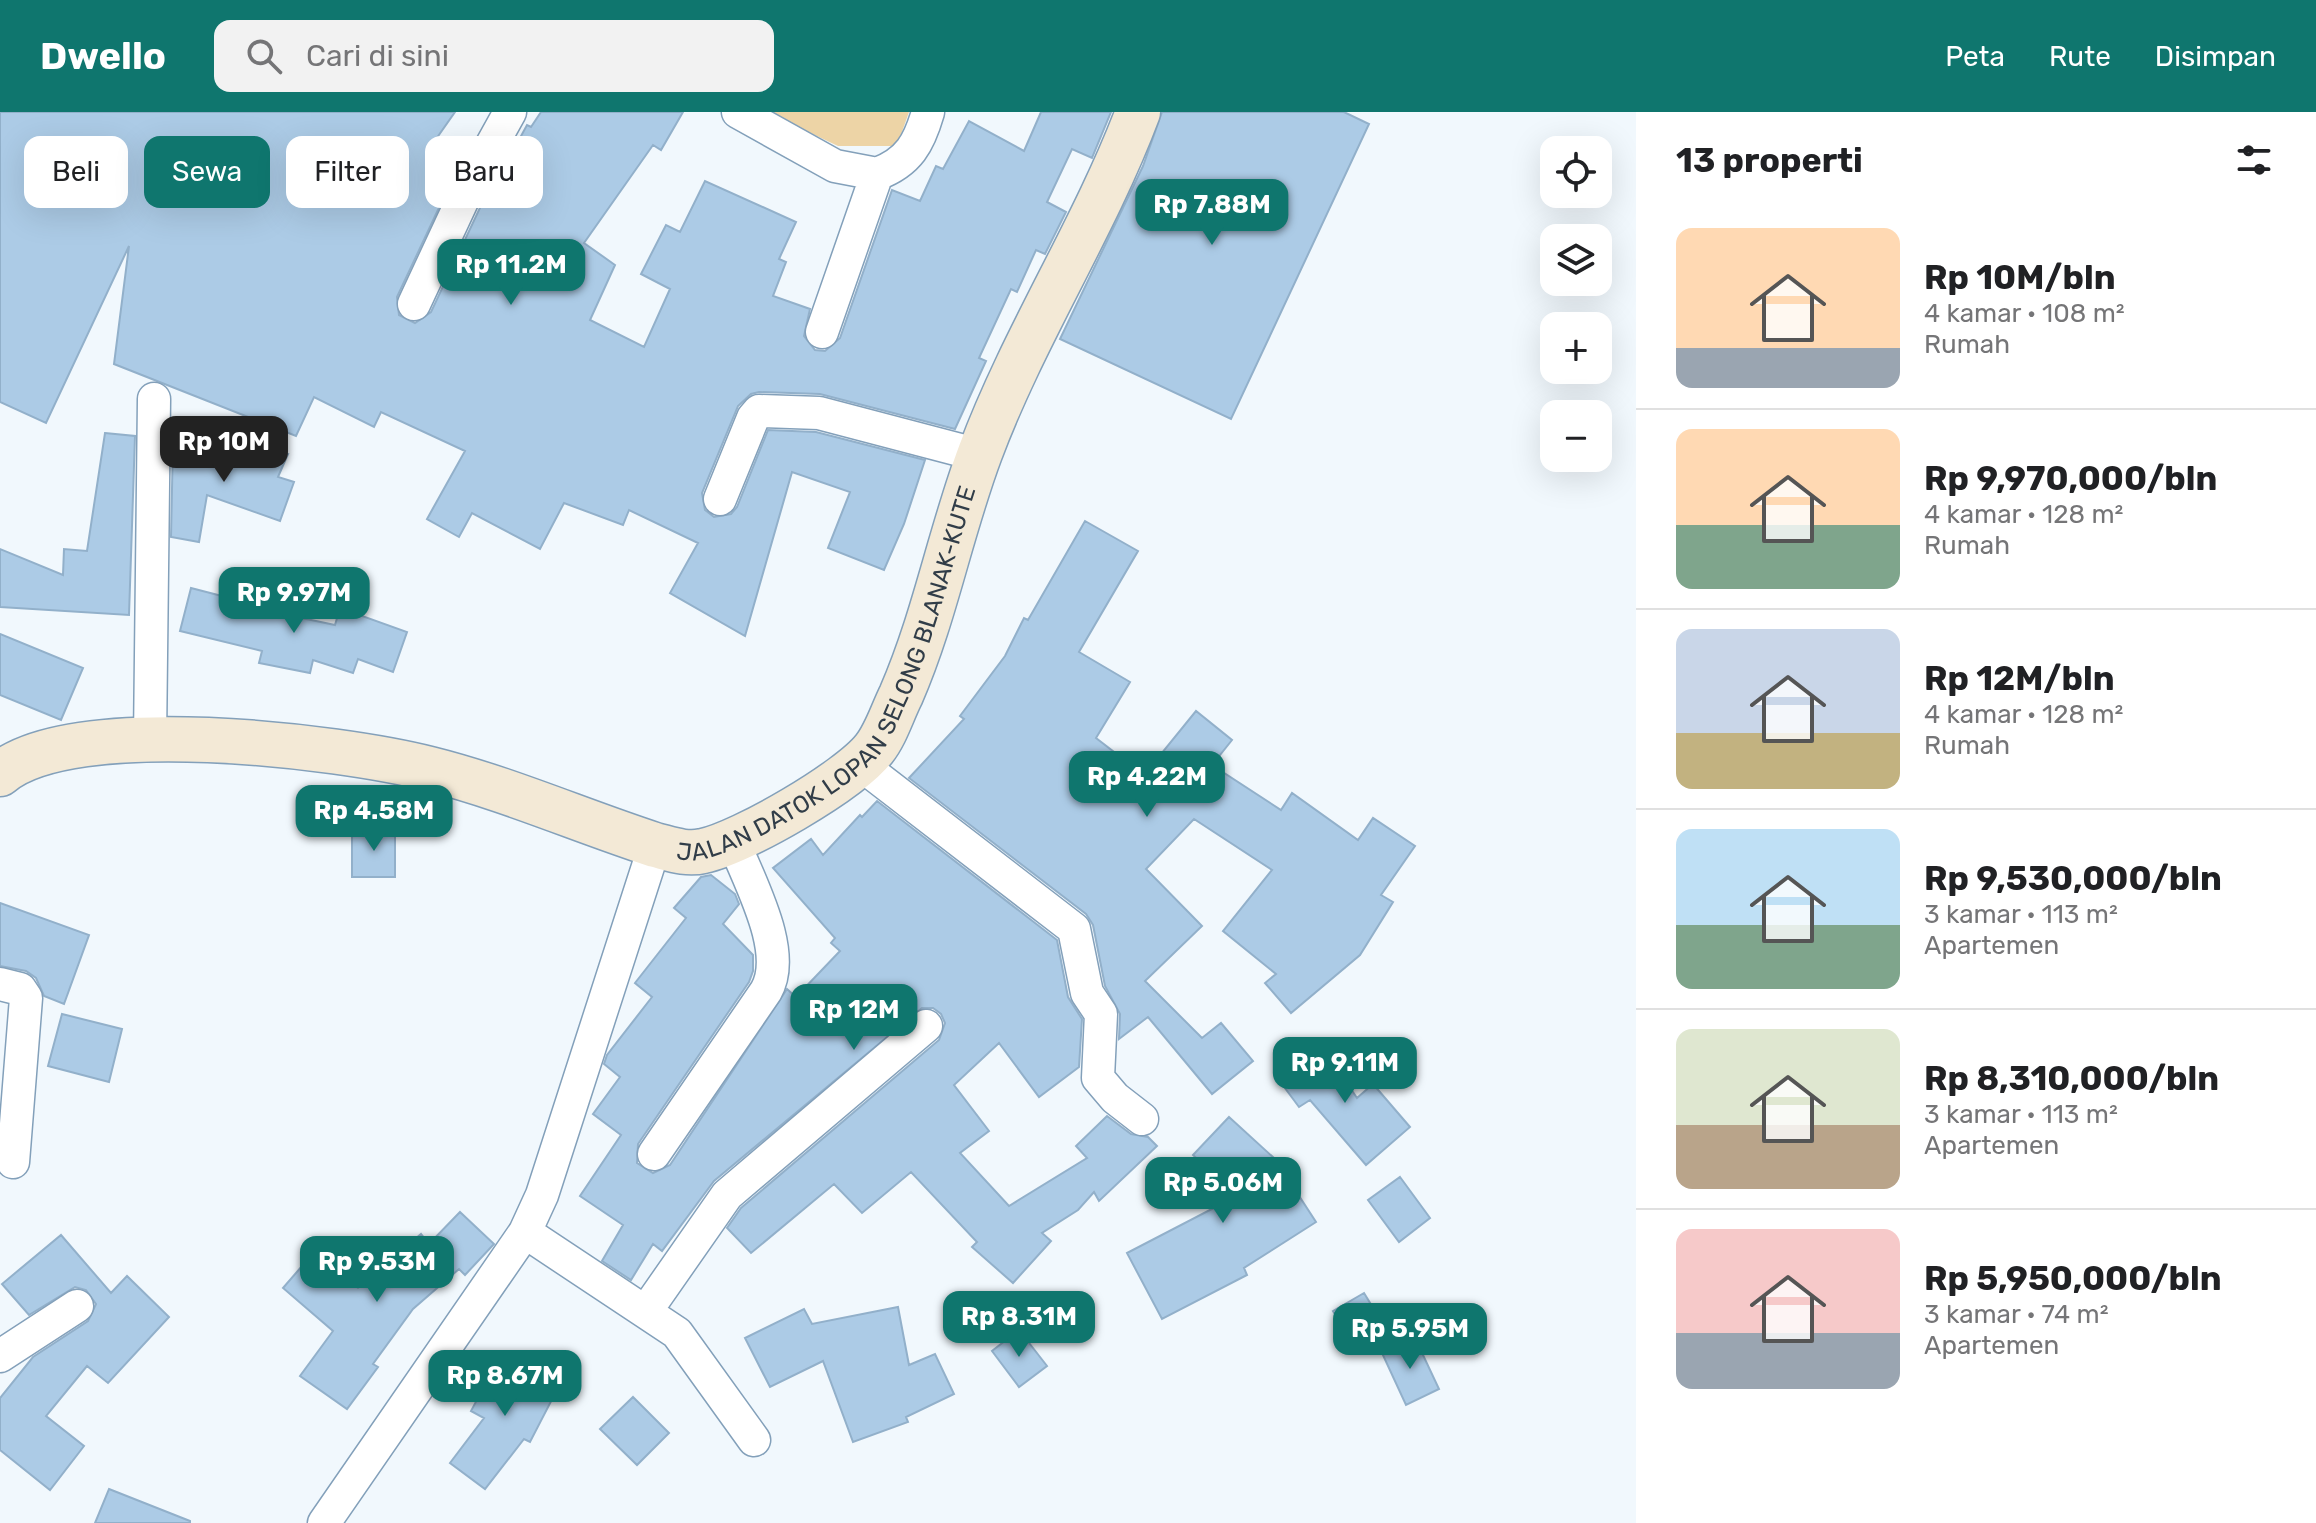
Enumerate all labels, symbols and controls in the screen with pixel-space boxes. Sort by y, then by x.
search box [214,20,774,92]
text: Dwello [40,33,166,79]
icon: search [242,34,286,78]
text: Cari di sini [306,38,449,74]
text: Peta [1945,40,2005,73]
text: Rute [2049,40,2111,73]
text: Disimpan [2155,40,2276,73]
chip: Beli [24,136,128,208]
chip: Sewa [144,136,270,208]
chip: Filter [286,136,409,208]
chip: Baru [425,136,543,208]
map controls [1540,136,1612,472]
button: locate [1540,136,1612,208]
icon: filters [2232,138,2276,182]
text: 13 properti [1676,140,1863,181]
pin: Rp 7.88M [1129,179,1295,247]
text: Rp 7.88M [1153,189,1271,220]
button: layers [1540,224,1612,296]
pin: Rp 11.2M [428,239,594,307]
text: Rp 11.2M [455,249,567,280]
text: Rp 10M/bln [1924,257,2116,298]
icon: home [1740,260,1836,356]
text: 4 kamar · 108 m² [1924,298,2125,329]
button: + [1540,312,1612,384]
text: Rumah [1924,329,2010,360]
button: − [1540,400,1612,472]
pin: Rp 10M [159,416,289,484]
text: Rp 10M [178,426,270,457]
text: Rp 9,970,000/bln [1924,458,2217,499]
icon: home [1740,461,1836,557]
street label: JALAN DATOK LOPAN SELONG BLANAK-KUTE [675,482,982,867]
text: 4 kamar · 128 m² [1924,499,2123,530]
text: Rumah [1924,530,2010,561]
pin: Rp 9.97M [211,567,377,635]
text: Rp 9.97M [237,577,351,608]
text: Rp 12M/bln [1924,658,2115,699]
icon: home [1740,661,1836,757]
text: 4 kamar · 128 m² [1924,699,2123,730]
text: Rumah [1924,730,2010,761]
pin: Rp 4.22M [1064,751,1230,819]
text: Rp 4.22M [1087,761,1207,792]
pin: Rp 4.58M [291,785,457,853]
text: Rp 4.58M [314,795,434,826]
text: Rp 9,530,000/bln [1924,858,2222,899]
icon: home [1740,861,1836,957]
text: 3 kamar · 113 m² [1924,899,2118,930]
text: Apartemen [1924,930,2059,961]
pin: Rp 12M [789,984,919,1052]
text: Rp 12M [808,994,900,1025]
pin: Rp 9.11M [1262,1037,1428,1105]
text: Rp 9.11M [1291,1047,1399,1078]
text: Rp 8,310,000/bln [1924,1058,2219,1099]
icon: home [1740,1061,1836,1157]
text: 3 kamar · 113 m² [1924,1099,2118,1130]
text: Apartemen [1924,1130,2059,1161]
pin: Rp 5.06M [1140,1157,1306,1225]
text: Rp 5.06M [1163,1167,1283,1198]
pin: Rp 9.53M [294,1236,460,1304]
text: Rp 9.53M [318,1246,436,1277]
text: Rp 5,950,000/bln [1924,1258,2222,1299]
icon: home [1740,1261,1836,1357]
pin: Rp 8.31M [936,1291,1102,1359]
text: 3 kamar · 74 m² [1924,1299,2109,1330]
text: Rp 8.31M [961,1301,1077,1332]
pin: Rp 5.95M [1327,1303,1493,1371]
text: Rp 5.95M [1351,1313,1469,1344]
text: Apartemen [1924,1330,2059,1361]
pin: Rp 8.67M [422,1350,588,1418]
text: Rp 8.67M [446,1360,564,1391]

